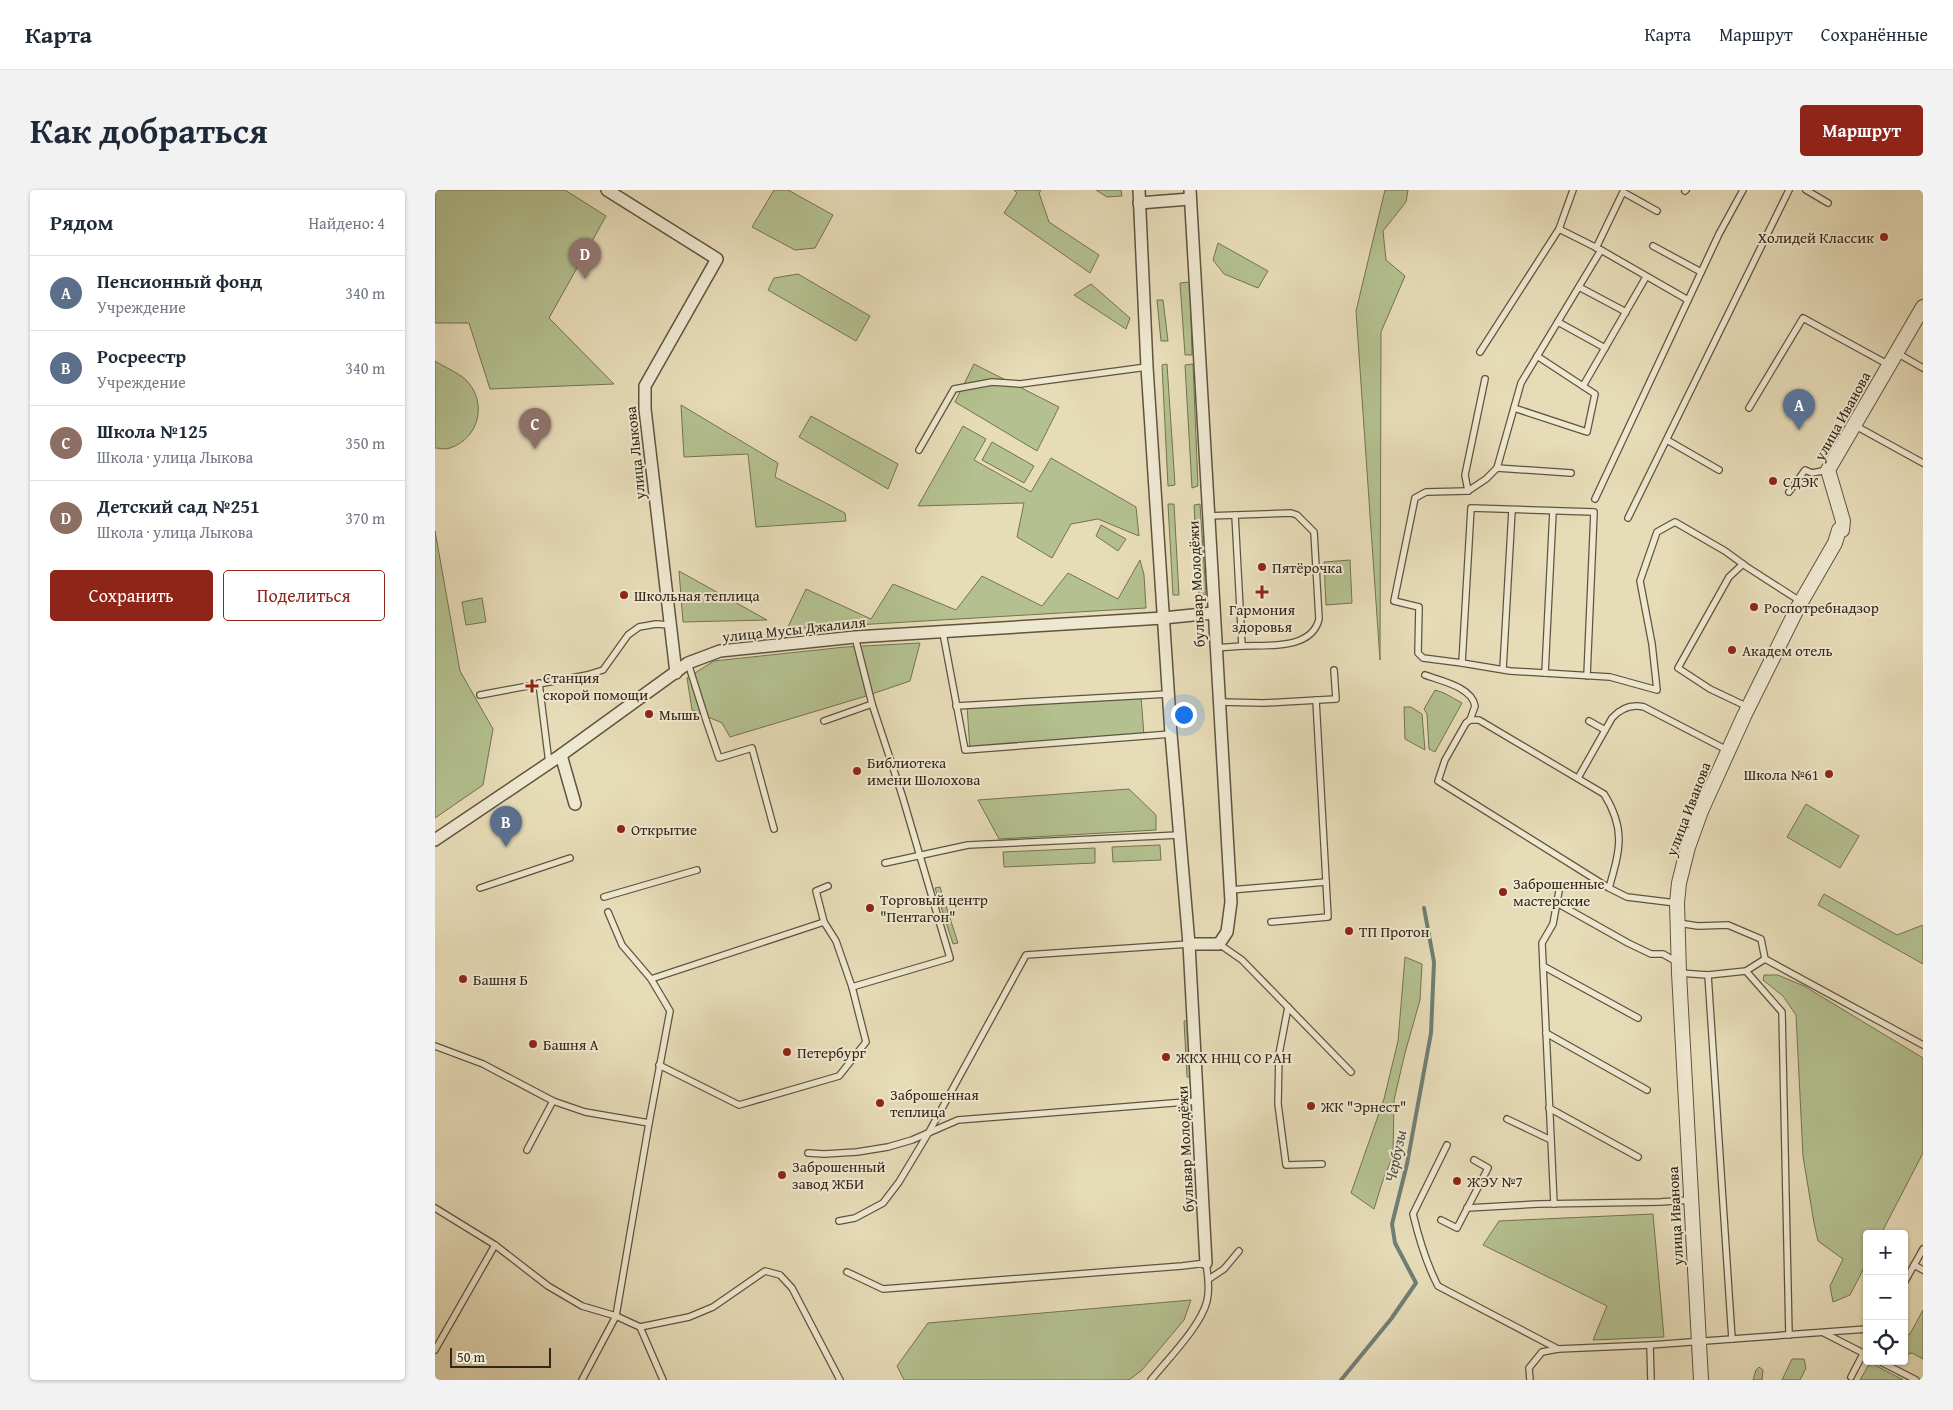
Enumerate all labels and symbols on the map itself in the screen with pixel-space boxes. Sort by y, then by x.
place label: Холидей Классик [1758,227,1874,248]
marker: Холидей Классик [1878,231,1890,243]
pin: D [569,238,601,279]
street label: улица Иванова [1808,367,1876,465]
pin: A [1783,389,1815,430]
street label: улица Лыкова [620,404,650,502]
pin: C [519,408,551,449]
place label: СДЭК [1783,471,1819,492]
marker: СДЭК [1767,475,1779,487]
street label: бульвар Молодёжи [1182,520,1210,648]
place label: Пятёрочка [1272,557,1343,578]
marker: Пятёрочка [1256,561,1268,573]
place label: Школьная теплица [634,585,761,606]
marker: Гармония здоровья [1256,586,1268,598]
marker: Школьная теплица [618,589,630,601]
place label: Роспотребнадзор [1764,597,1879,618]
place label: Гармония здоровья [1229,599,1295,637]
marker: Роспотребнадзор [1748,601,1760,613]
street label: улица Мусы Джалиля [720,611,867,647]
place label: Академ отель [1742,640,1833,661]
marker: Академ отель [1726,644,1738,656]
place label: Станция скорой помощи [543,667,648,705]
marker: Станция скорой помощи [525,679,539,693]
your location [1171,702,1197,728]
place label: Мышь [659,704,700,725]
marker: Мышь [643,708,655,720]
place label: Библиотека имени Шолохова [867,752,981,790]
street label: улица Иванова [1660,758,1716,860]
place label: Школа №61 [1744,764,1819,785]
marker: Библиотека имени Шолохова [851,765,863,777]
marker: Школа №61 [1823,768,1835,780]
pin: B [490,806,522,847]
place label: Открытие [631,819,697,840]
marker: Открытие [615,823,627,835]
place label: Заброшенные мастерские [1513,873,1605,911]
marker: Заброшенные мастерские [1497,886,1509,898]
place label: Торговый центр "Пентагон" [880,889,988,927]
marker: Торговый центр "Пентагон" [864,902,876,914]
place label: ТП Протон [1359,921,1430,942]
marker: ТП Протон [1343,925,1355,937]
place label: Башня Б [473,969,528,990]
marker: Башня Б [457,973,469,985]
place label: Башня А [543,1034,599,1055]
marker: Башня А [527,1038,539,1050]
place label: Петербург [797,1042,866,1063]
marker: Петербург [781,1046,793,1058]
place label: ЖКХ ННЦ СО РАН [1175,1047,1292,1068]
marker: ЖКХ ННЦ СО РАН [1160,1051,1172,1063]
place label: Заброшенная теплица [890,1084,979,1122]
street label: бульвар Молодёжи [1171,1085,1199,1213]
place label: ЖК "Эрнест" [1320,1096,1406,1117]
marker: Заброшенная теплица [874,1097,886,1109]
marker: ЖК "Эрнест" [1305,1100,1317,1112]
water label: Чербузы [1378,1127,1412,1184]
place label: Заброшенный завод ЖБИ [792,1156,886,1194]
street label: улица Иванова [1662,1165,1688,1267]
marker: Заброшенный завод ЖБИ [776,1169,788,1181]
place label: ЖЭУ №7 [1466,1171,1523,1192]
marker: ЖЭУ №7 [1451,1175,1463,1187]
scale bar [450,1345,551,1368]

